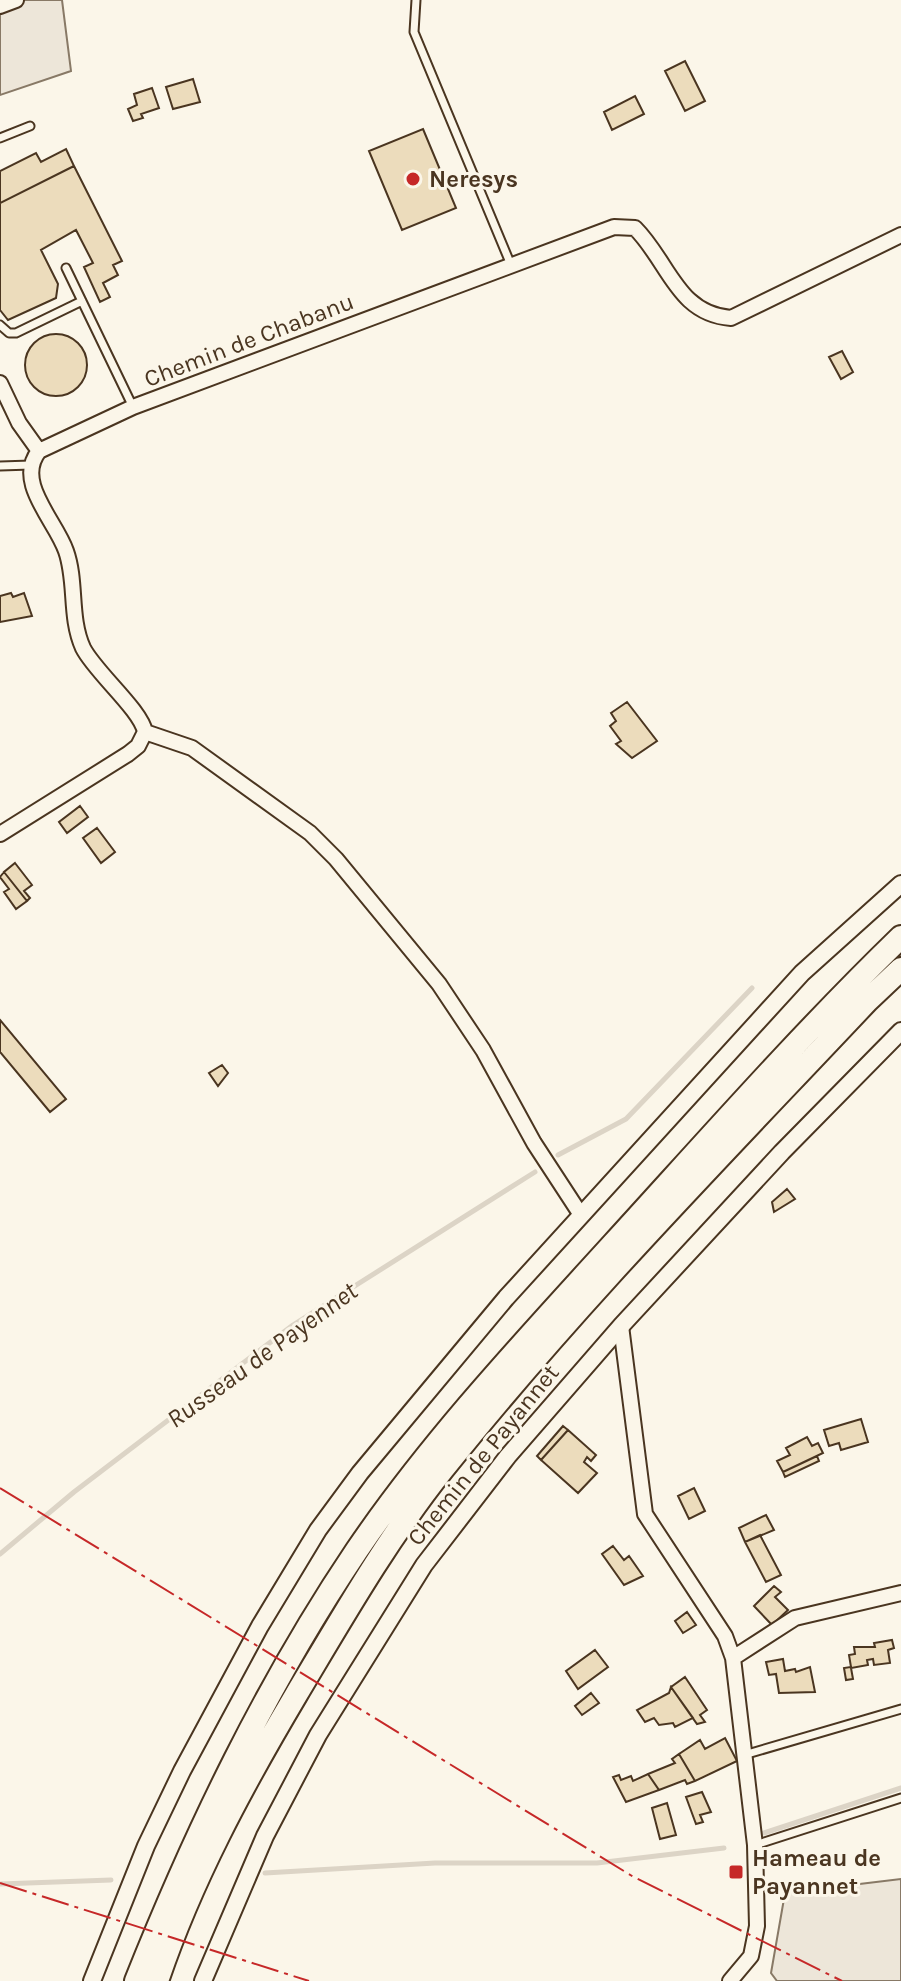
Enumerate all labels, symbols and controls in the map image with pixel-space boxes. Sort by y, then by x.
place label: Neresys [429,165,518,193]
marker: Neresys [404,170,422,188]
street label: Chemin de Chabanu [140,287,358,393]
water label: Russeau de Payennet [161,1275,364,1435]
street label: Chemin de Payannet [401,1359,565,1551]
place label: Hameau de Payannet [752,1844,881,1900]
marker: Hameau de Payannet [727,1863,745,1881]

